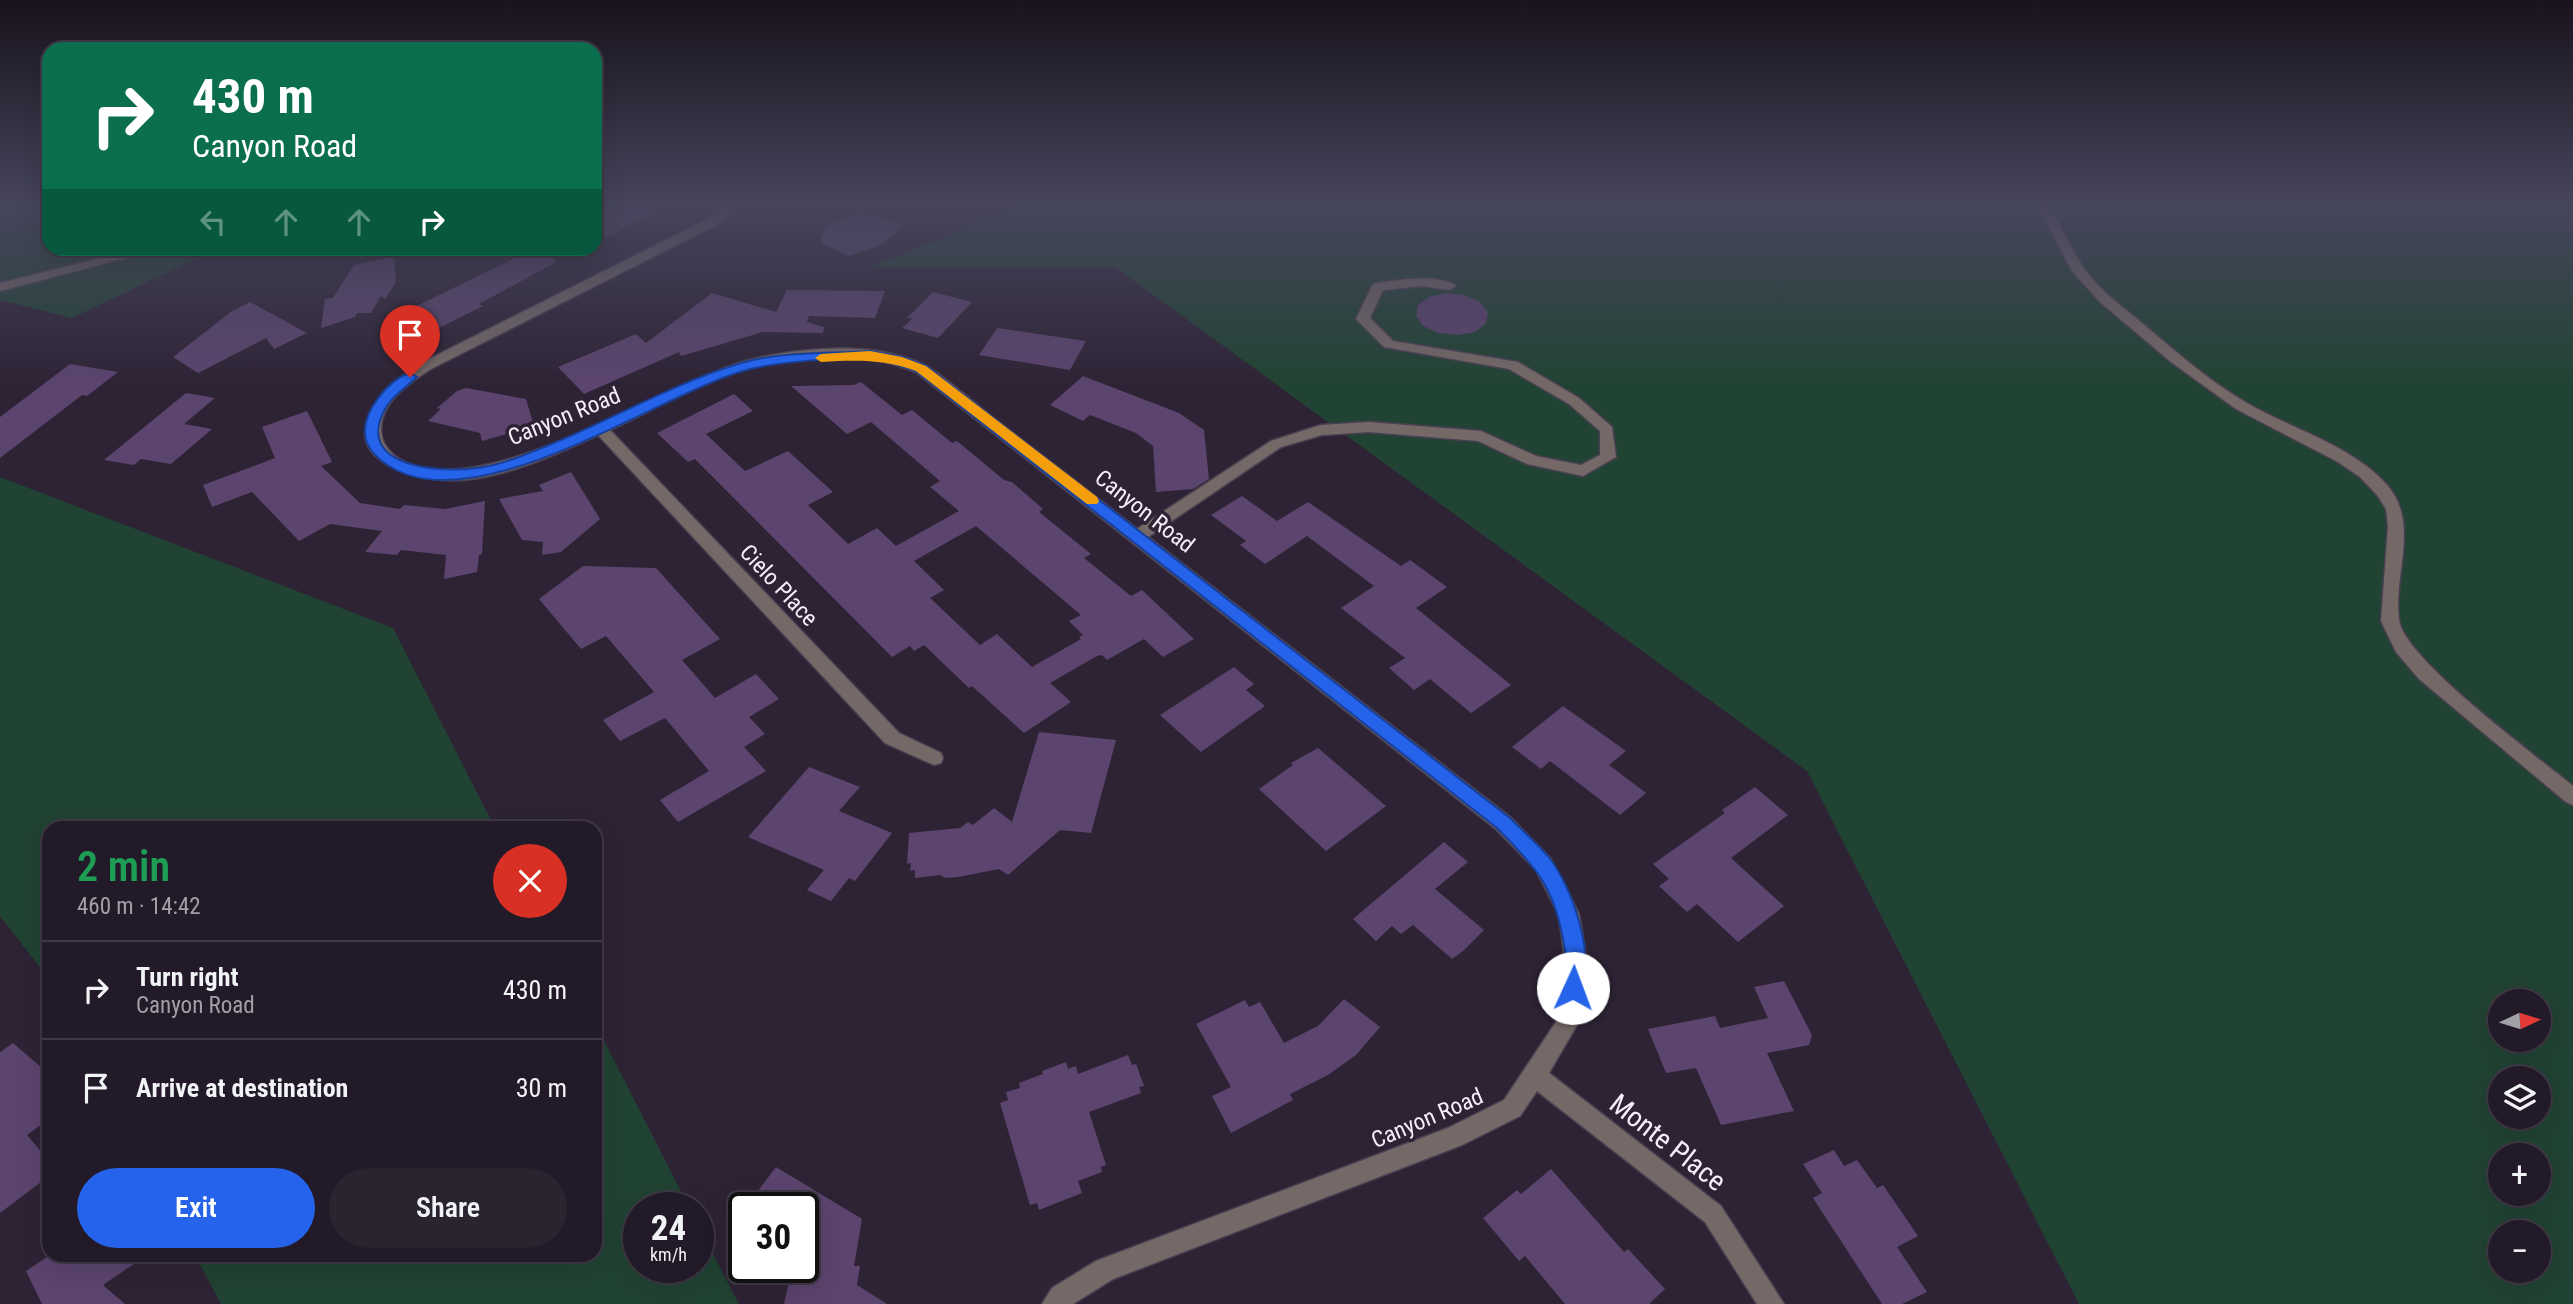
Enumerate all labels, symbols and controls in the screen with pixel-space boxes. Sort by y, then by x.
text: 430 m [192,68,314,125]
icon: right [77,70,168,161]
text: Canyon Road [192,127,357,165]
icon: left [194,203,232,241]
icon: ahead [267,203,305,241]
icon: ahead [340,203,378,241]
icon: right [413,203,451,241]
pin [380,305,440,377]
icon: arrive [391,316,429,354]
street label: Canyon Road [504,382,624,451]
street label: Canyon Road [1090,464,1200,559]
street label: Cielo Place [734,539,823,632]
text: 2 min [77,842,170,891]
button: close [493,844,567,918]
text: 460 m · 14:42 [77,893,201,920]
position arrow [1536,951,1610,1025]
text: Turn right [136,962,238,992]
icon: right [77,971,115,1009]
text: 430 m [503,975,567,1005]
north arrow [2488,989,2552,1052]
map controls [2488,989,2551,1283]
text: Canyon Road [136,992,255,1019]
button: layers [2488,1066,2551,1129]
icon: arrive [77,1069,115,1107]
text: Arrive at destination [136,1073,348,1103]
text: 30 m [516,1073,567,1103]
street label: Canyon Road [1367,1083,1487,1154]
street label: Monte Place [1603,1087,1732,1198]
button: + [2488,1143,2551,1206]
button: Exit [77,1168,315,1248]
button: Share [329,1168,567,1248]
speed limit sign: 30 [728,1192,819,1283]
text: 24 [651,1208,686,1249]
button: − [2488,1220,2551,1283]
text: km/h [650,1244,687,1265]

